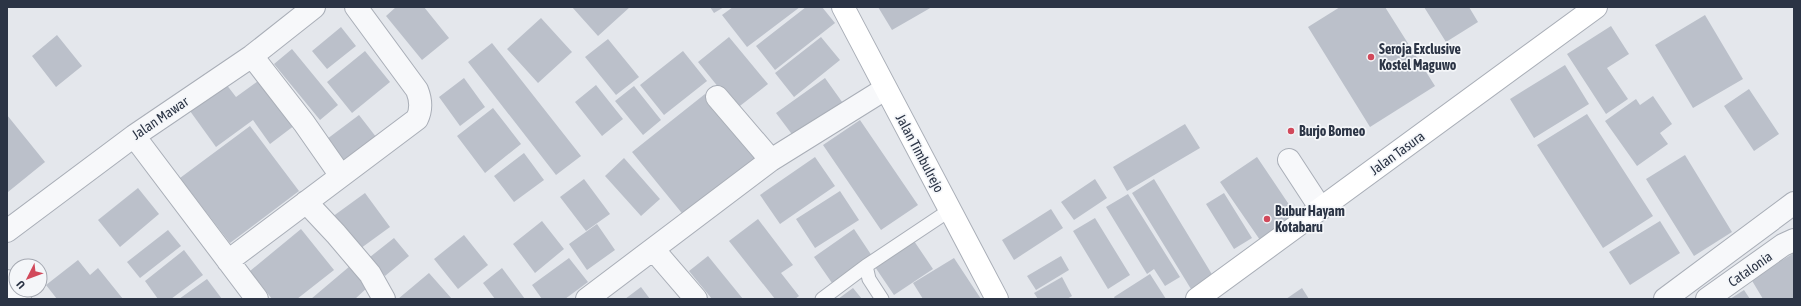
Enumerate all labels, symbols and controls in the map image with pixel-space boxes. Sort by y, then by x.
place label: Seroja Exclusive Kostel Maguwo [1379,41,1461,73]
marker: Seroja Exclusive Kostel Maguwo [1366,52,1376,62]
street label: Jalan Mawar [129,93,192,143]
street label: Jalan Timbulrejo [893,111,947,195]
place label: Burjo Borneo [1299,123,1366,139]
marker: Burjo Borneo [1286,126,1296,136]
street label: Jalan Tasura [1367,128,1427,178]
place label: Bubur Hayam Kotabaru [1275,203,1345,235]
marker: Bubur Hayam Kotabaru [1262,214,1272,224]
street label: Catalonia [1725,248,1775,290]
north arrow [8,258,48,298]
text: U [14,278,27,291]

